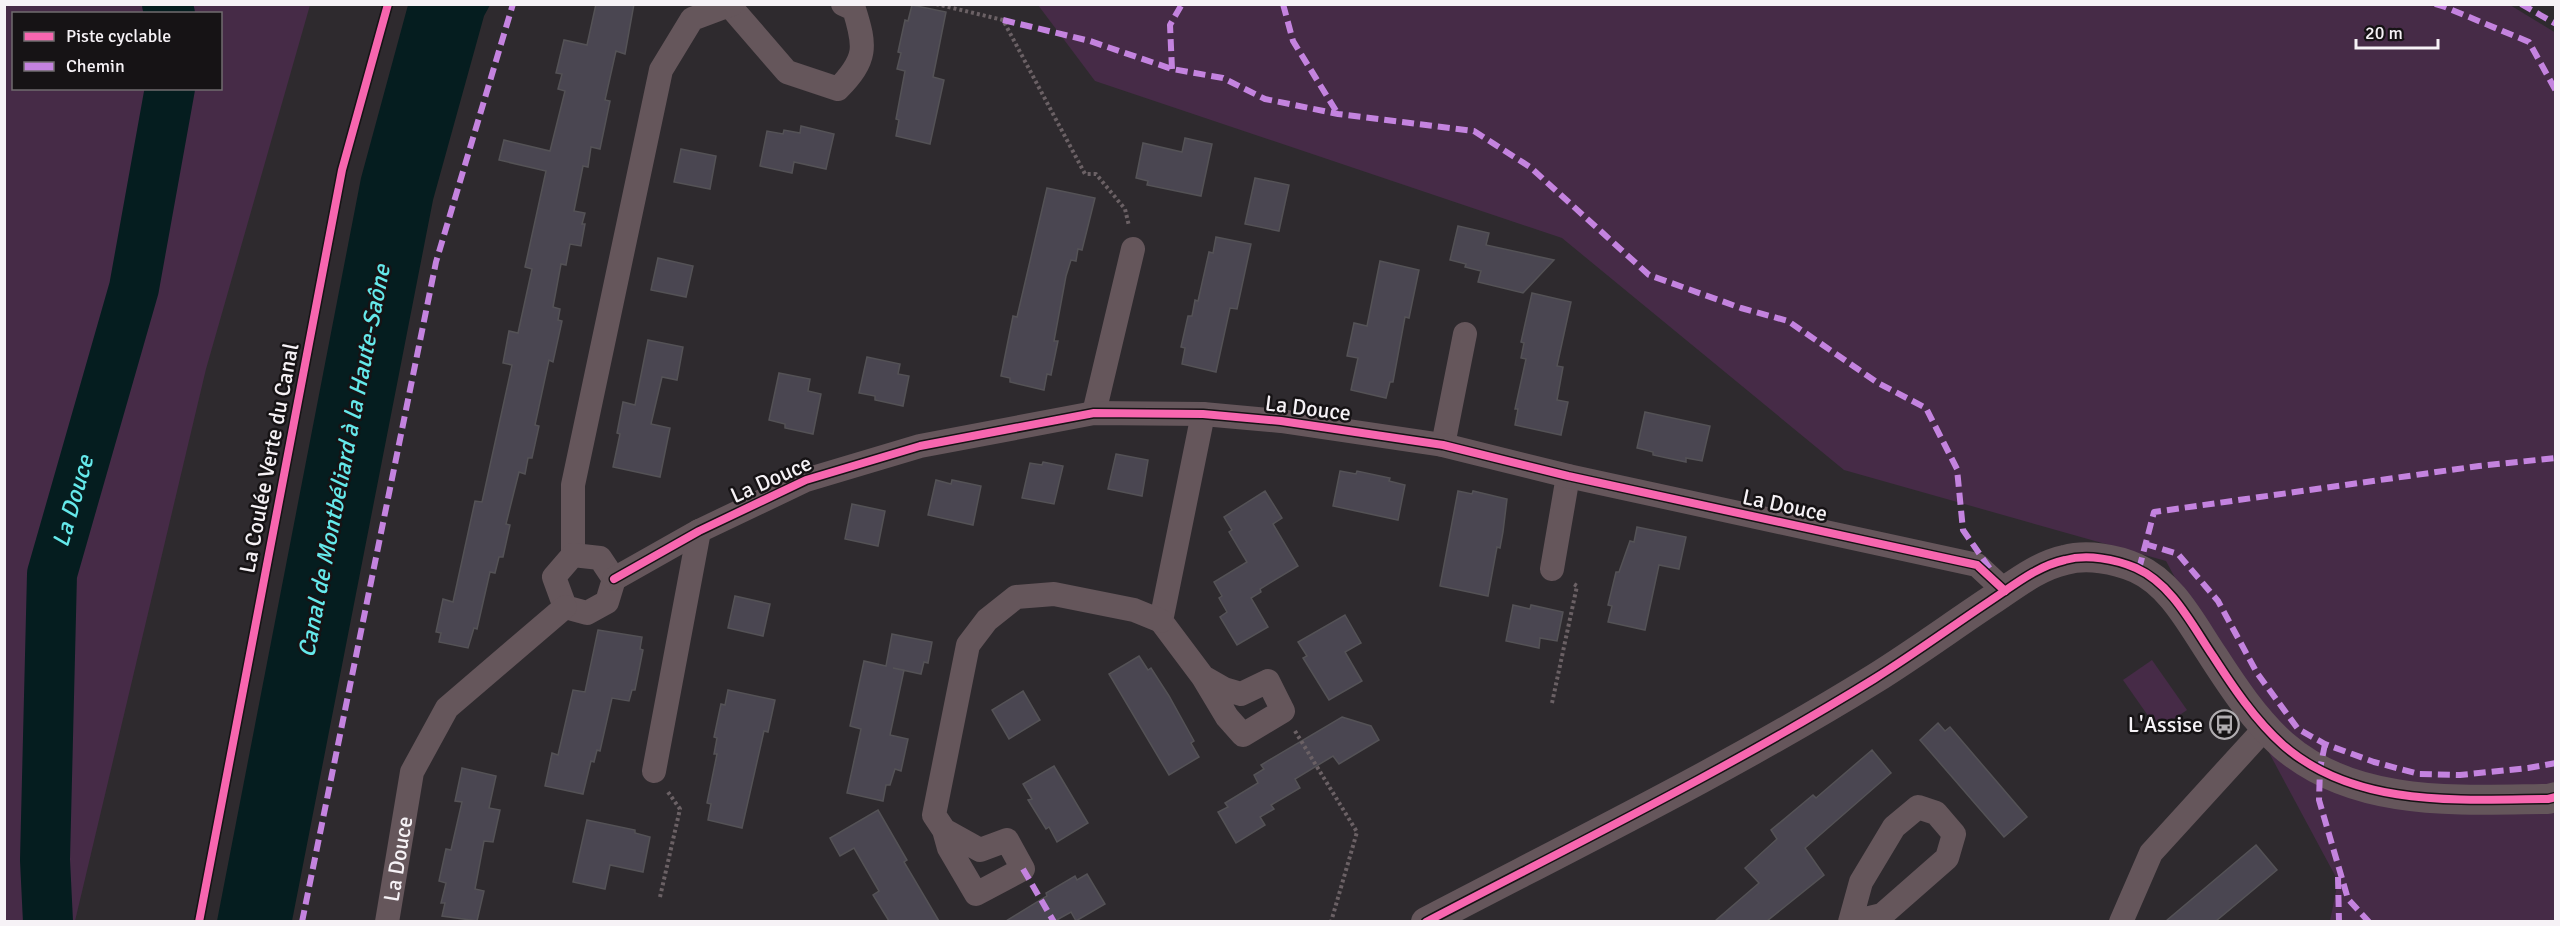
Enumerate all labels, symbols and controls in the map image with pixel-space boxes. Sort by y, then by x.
legend [12,12,222,90]
scale bar [2356,12,2438,50]
text: 20 m [2365,22,2403,44]
text: Piste cyclable [66,25,171,47]
text: Chemin [66,55,125,77]
water label: Canal de Montbéliard à la Haute-Saône [291,261,397,660]
street label: La Coulée Verte du Canal [233,341,305,575]
street label: La Douce [1264,389,1352,427]
street label: La Douce [726,449,816,509]
water label: La Douce [46,451,101,550]
street label: La Douce [1740,483,1830,527]
bus stop icon: L'Assise [2208,708,2240,740]
place label: L'Assise [2128,711,2203,738]
street label: La Douce [377,814,418,904]

